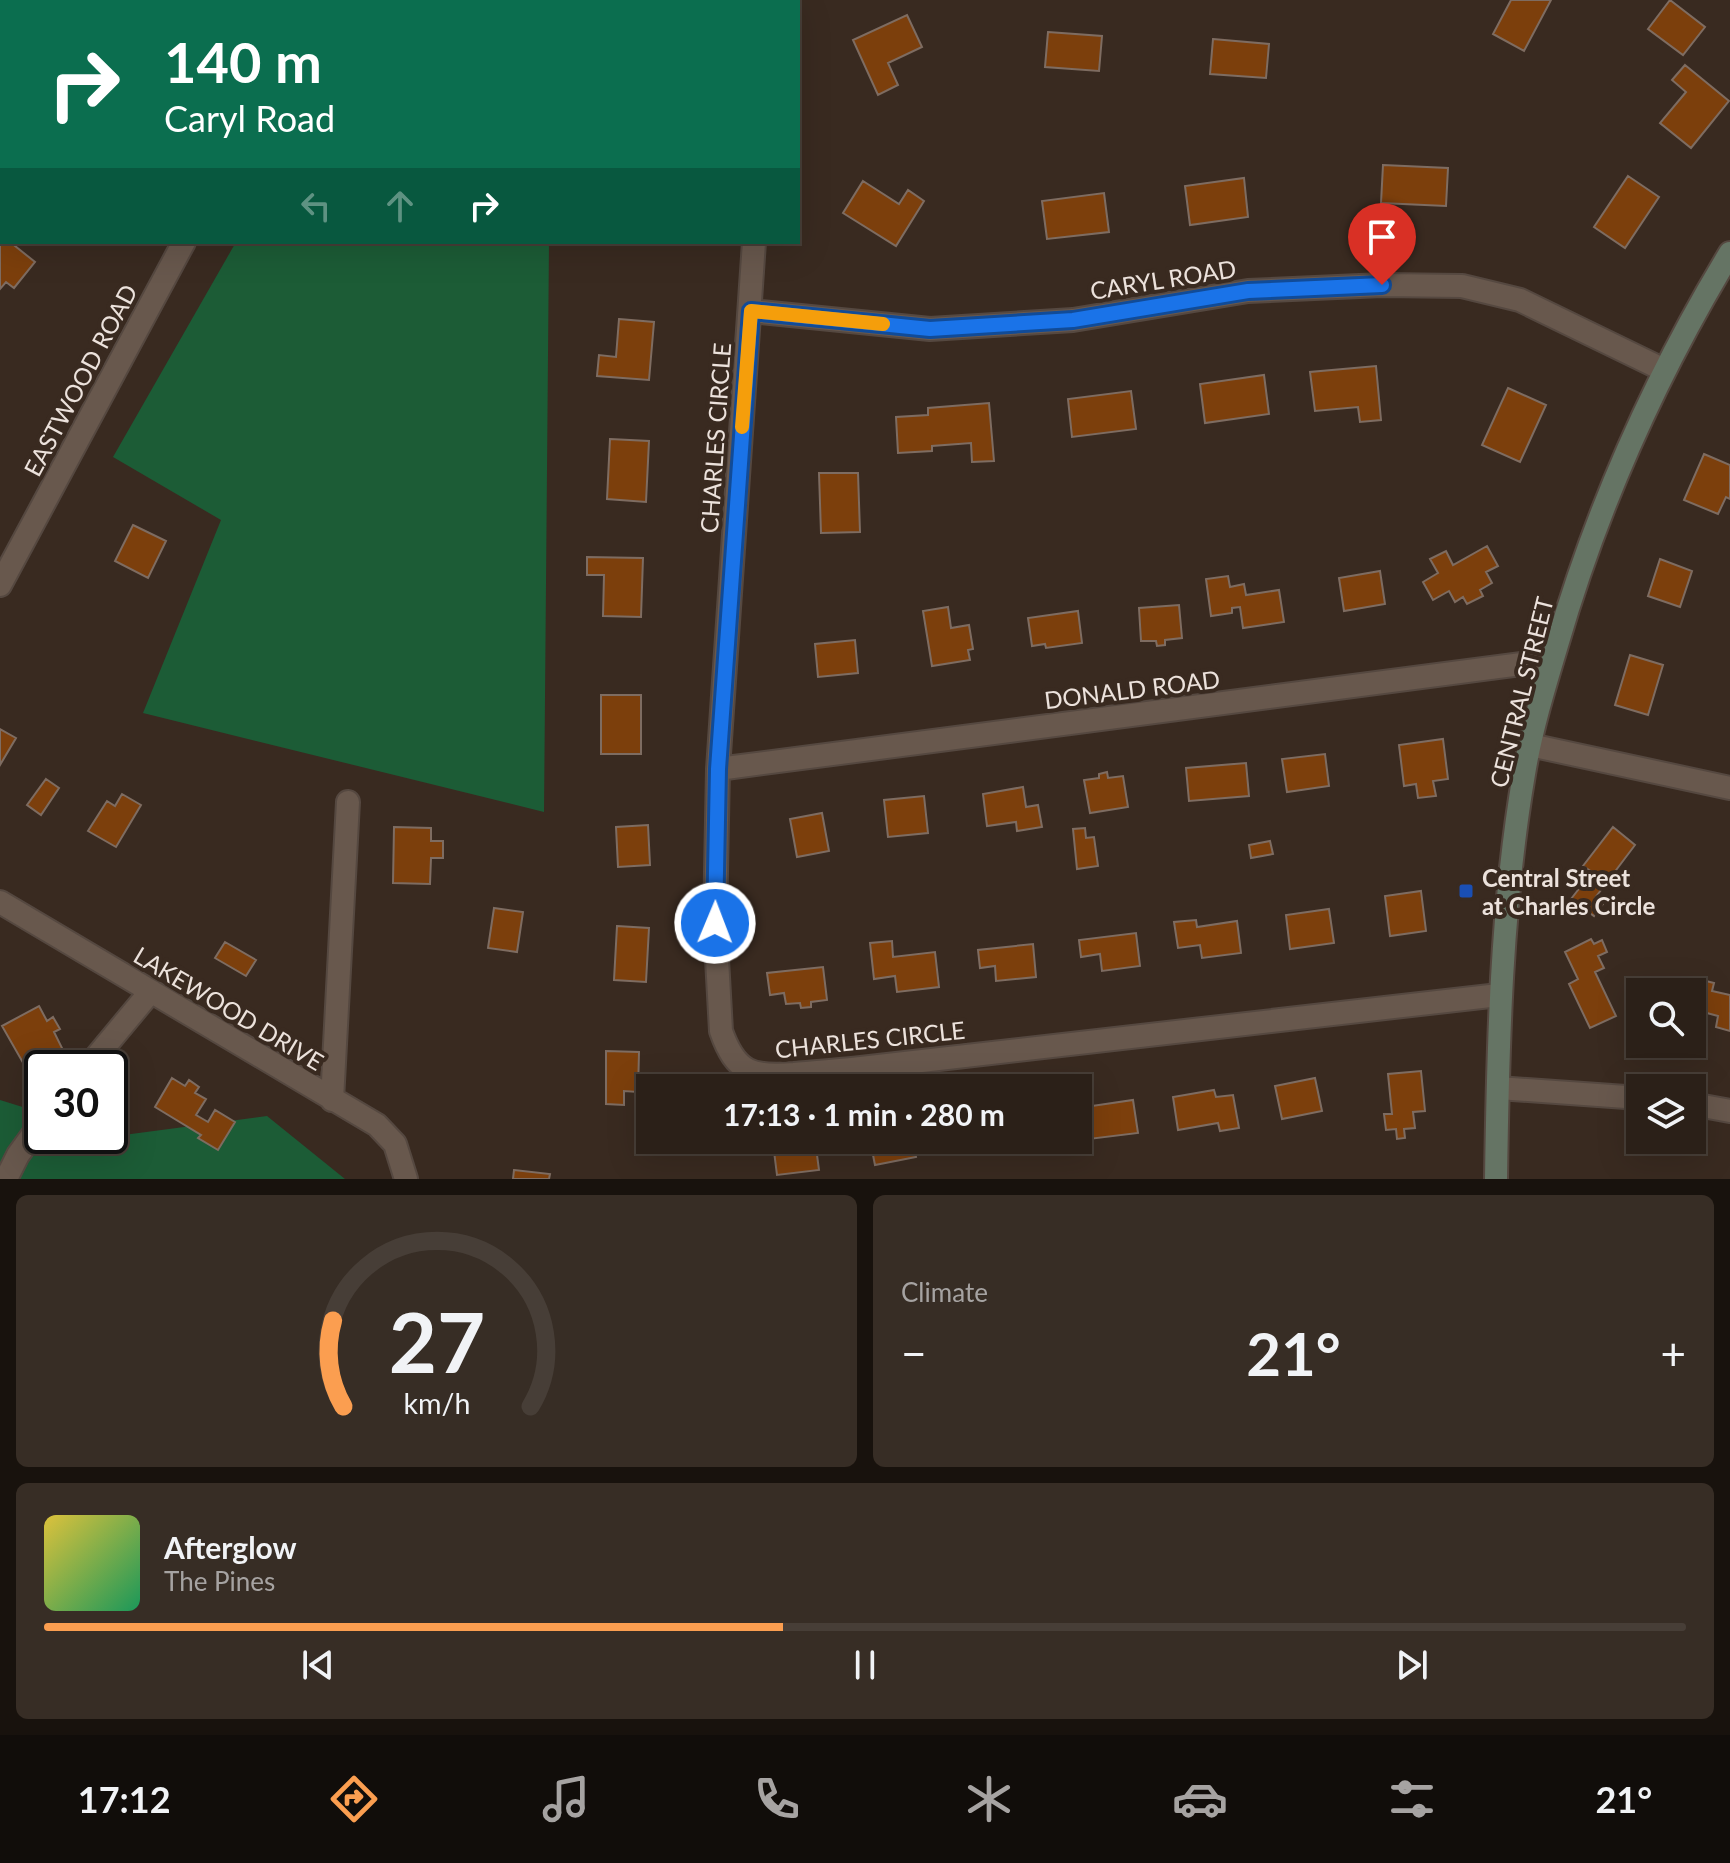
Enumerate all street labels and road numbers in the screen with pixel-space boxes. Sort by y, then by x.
street label: CARYL ROAD [1088,253,1238,305]
street label: EASTWOOD ROAD [17,279,143,481]
street label: CHARLES CIRCLE [694,342,736,534]
street label: CENTRAL STREET [1483,594,1559,790]
street label: DONALD ROAD [1042,664,1222,714]
street label: LAKEWOOD DRIVE [129,940,329,1076]
street label: CHARLES CIRCLE [774,1015,966,1063]

